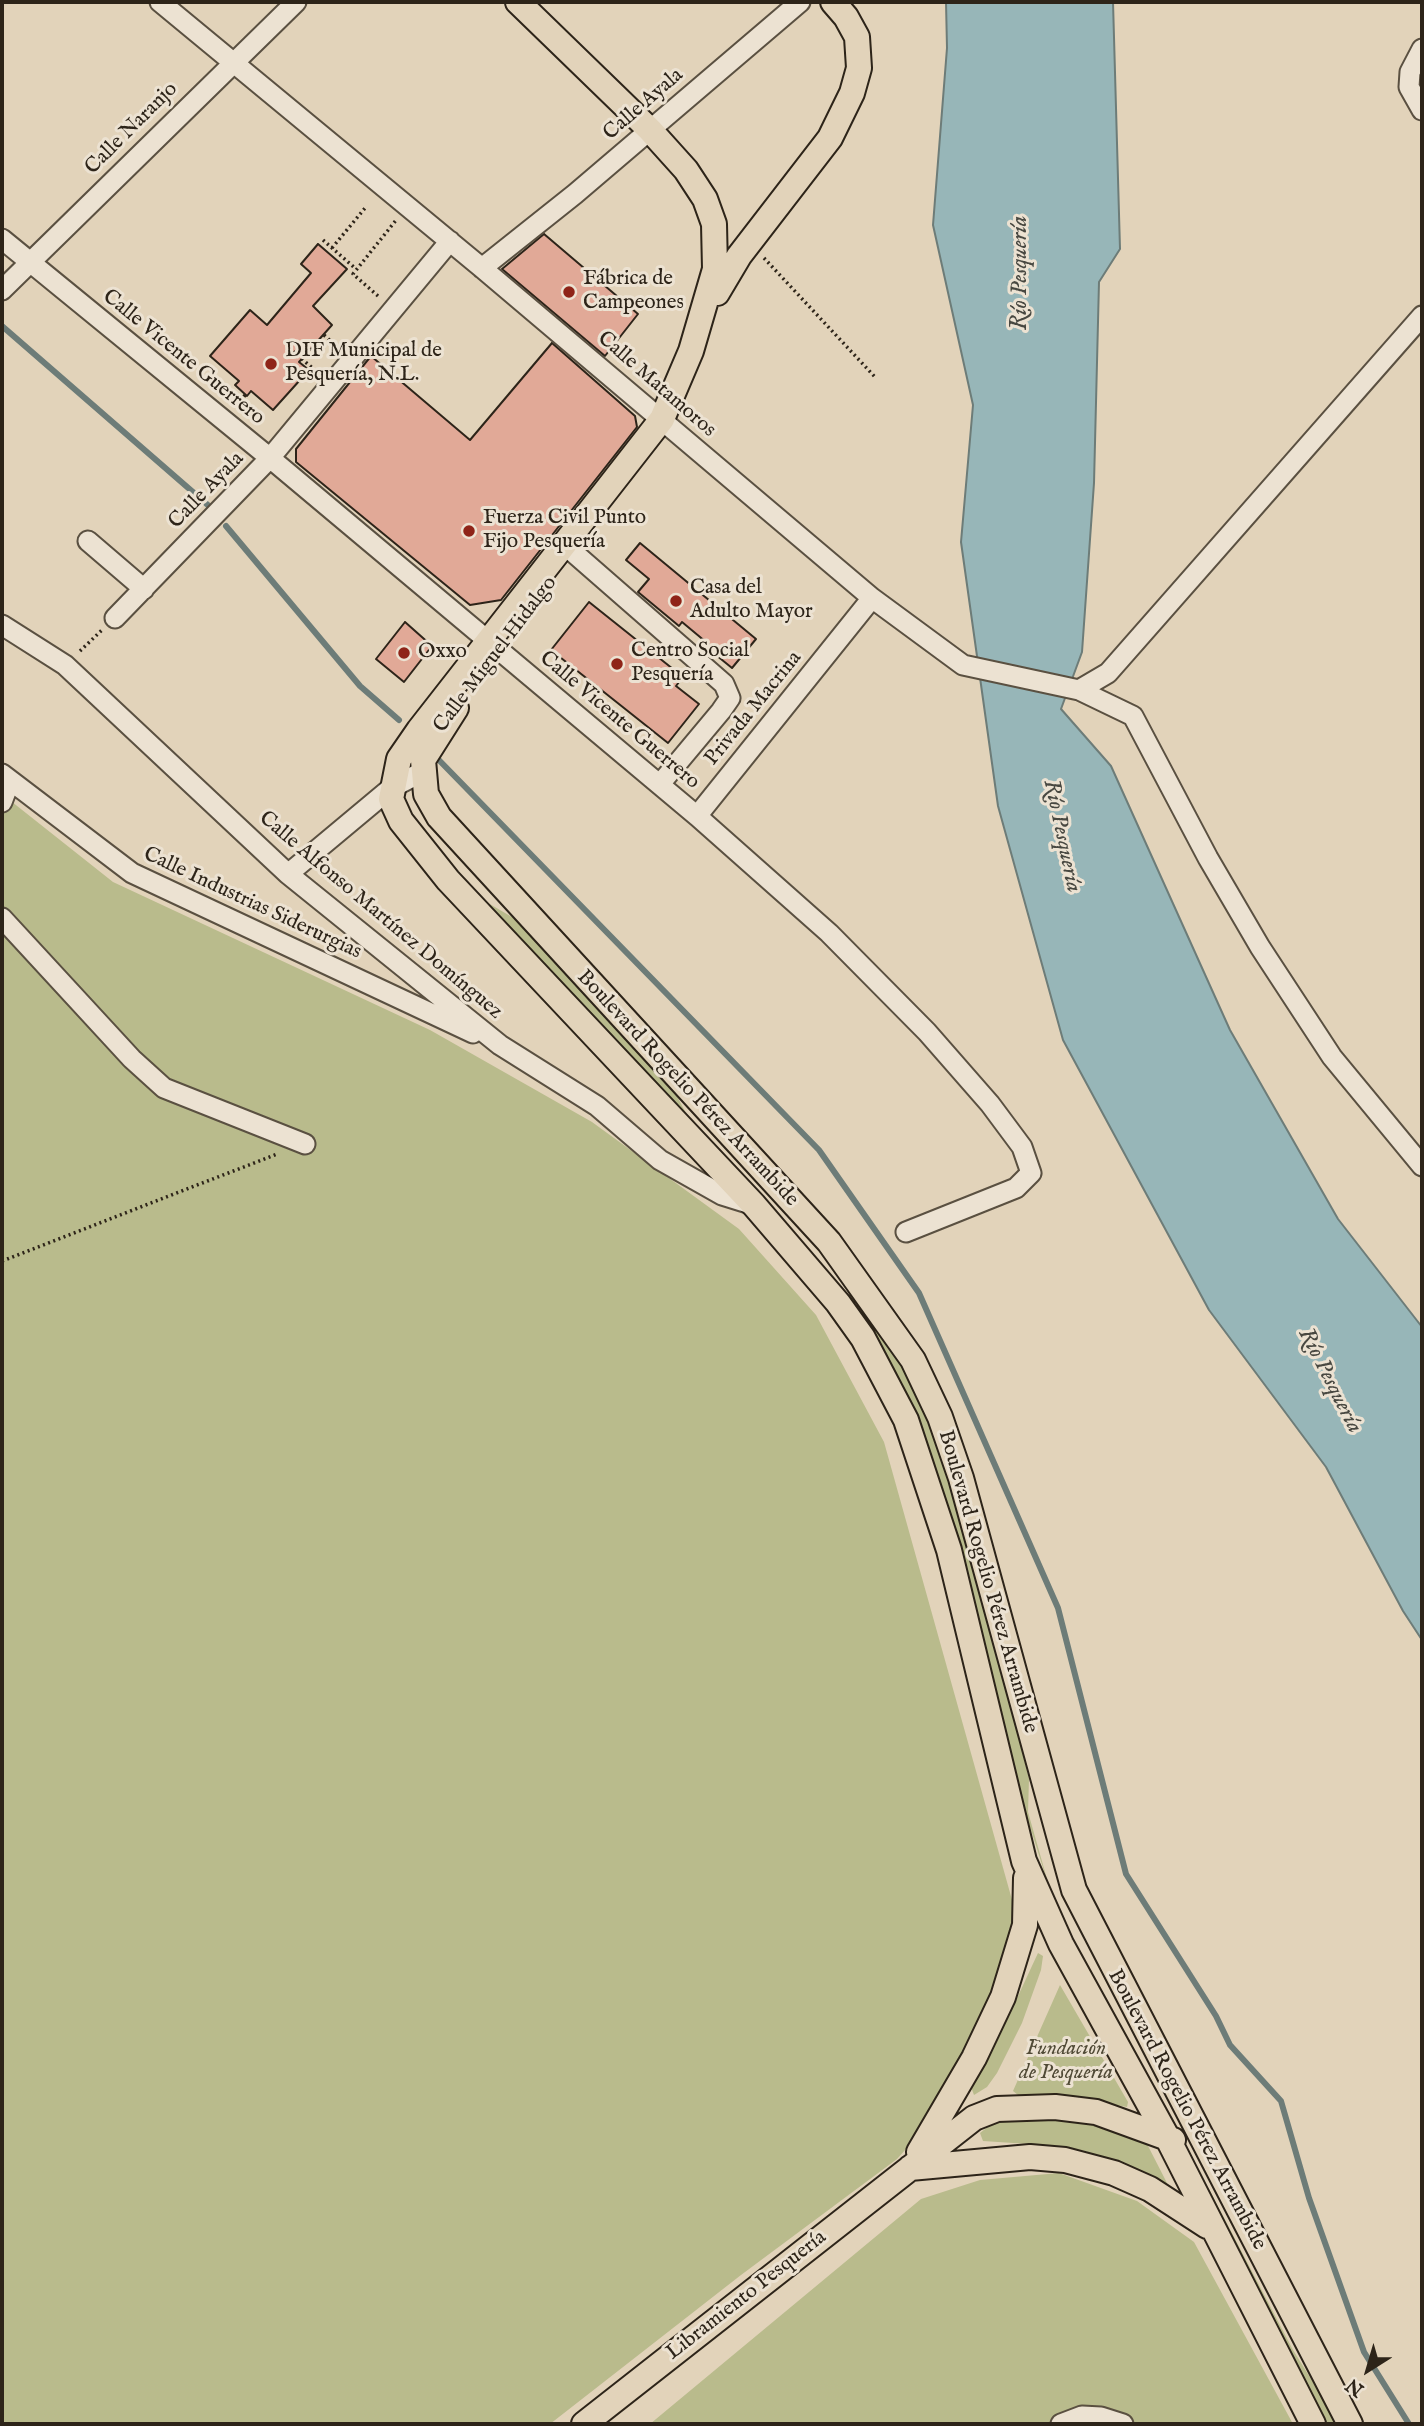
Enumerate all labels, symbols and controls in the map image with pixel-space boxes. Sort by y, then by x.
street label: Calle Ayala [599,64,689,146]
street label: Calle Naranjo [80,77,184,181]
water label: Río Pesquería [1007,216,1035,330]
place label: Fábrica de Campeones [583,267,684,317]
marker: Fábrica de Campeones [561,284,577,300]
street label: Calle Vicente Guerrero [97,285,269,431]
street label: Calle Matamoros [592,327,720,443]
place label: DIF Municipal de Pesquería, N.L. [285,339,442,389]
marker: DIF Municipal de Pesquería, N.L. [263,356,279,372]
street label: Calle Ayala [164,447,250,535]
place label: Fuerza Civil Punto Fijo Pesquería [483,506,646,556]
marker: Fuerza Civil Punto Fijo Pesquería [461,523,477,539]
street label: Calle Miguel Hidalgo [429,572,563,738]
place label: Casa del Adulto Mayor [690,576,813,626]
marker: Casa del Adulto Mayor [668,593,684,609]
place label: Centro Social Pesquería [631,639,749,689]
place label: Oxxo [418,640,467,666]
marker: Oxxo [396,645,412,661]
street label: Calle Vicente Guerrero [534,647,704,795]
street label: Privada Macrina [700,647,808,771]
marker: Centro Social Pesquería [609,656,625,672]
water label: Río Pesquería [1036,777,1086,895]
street label: Calle Alfonso Martínez Domínguez [253,807,507,1025]
street label: Calle Industrias Siderurgias [139,842,365,966]
street label: Boulevard Rogelio Pérez Arrambide [571,966,803,1212]
water label: Río Pesquería [1291,1324,1367,1438]
street label: Boulevard Rogelio Pérez Arrambide [932,1428,1042,1736]
street label: Boulevard Rogelio Pérez Arrambide [1101,1965,1271,2255]
park label: Fundación de Pesquería [1019,2037,1113,2087]
street label: Libramiento Pesquería [662,2226,832,2366]
north arrow [1333,2335,1403,2405]
text: N [1342,2372,1369,2401]

